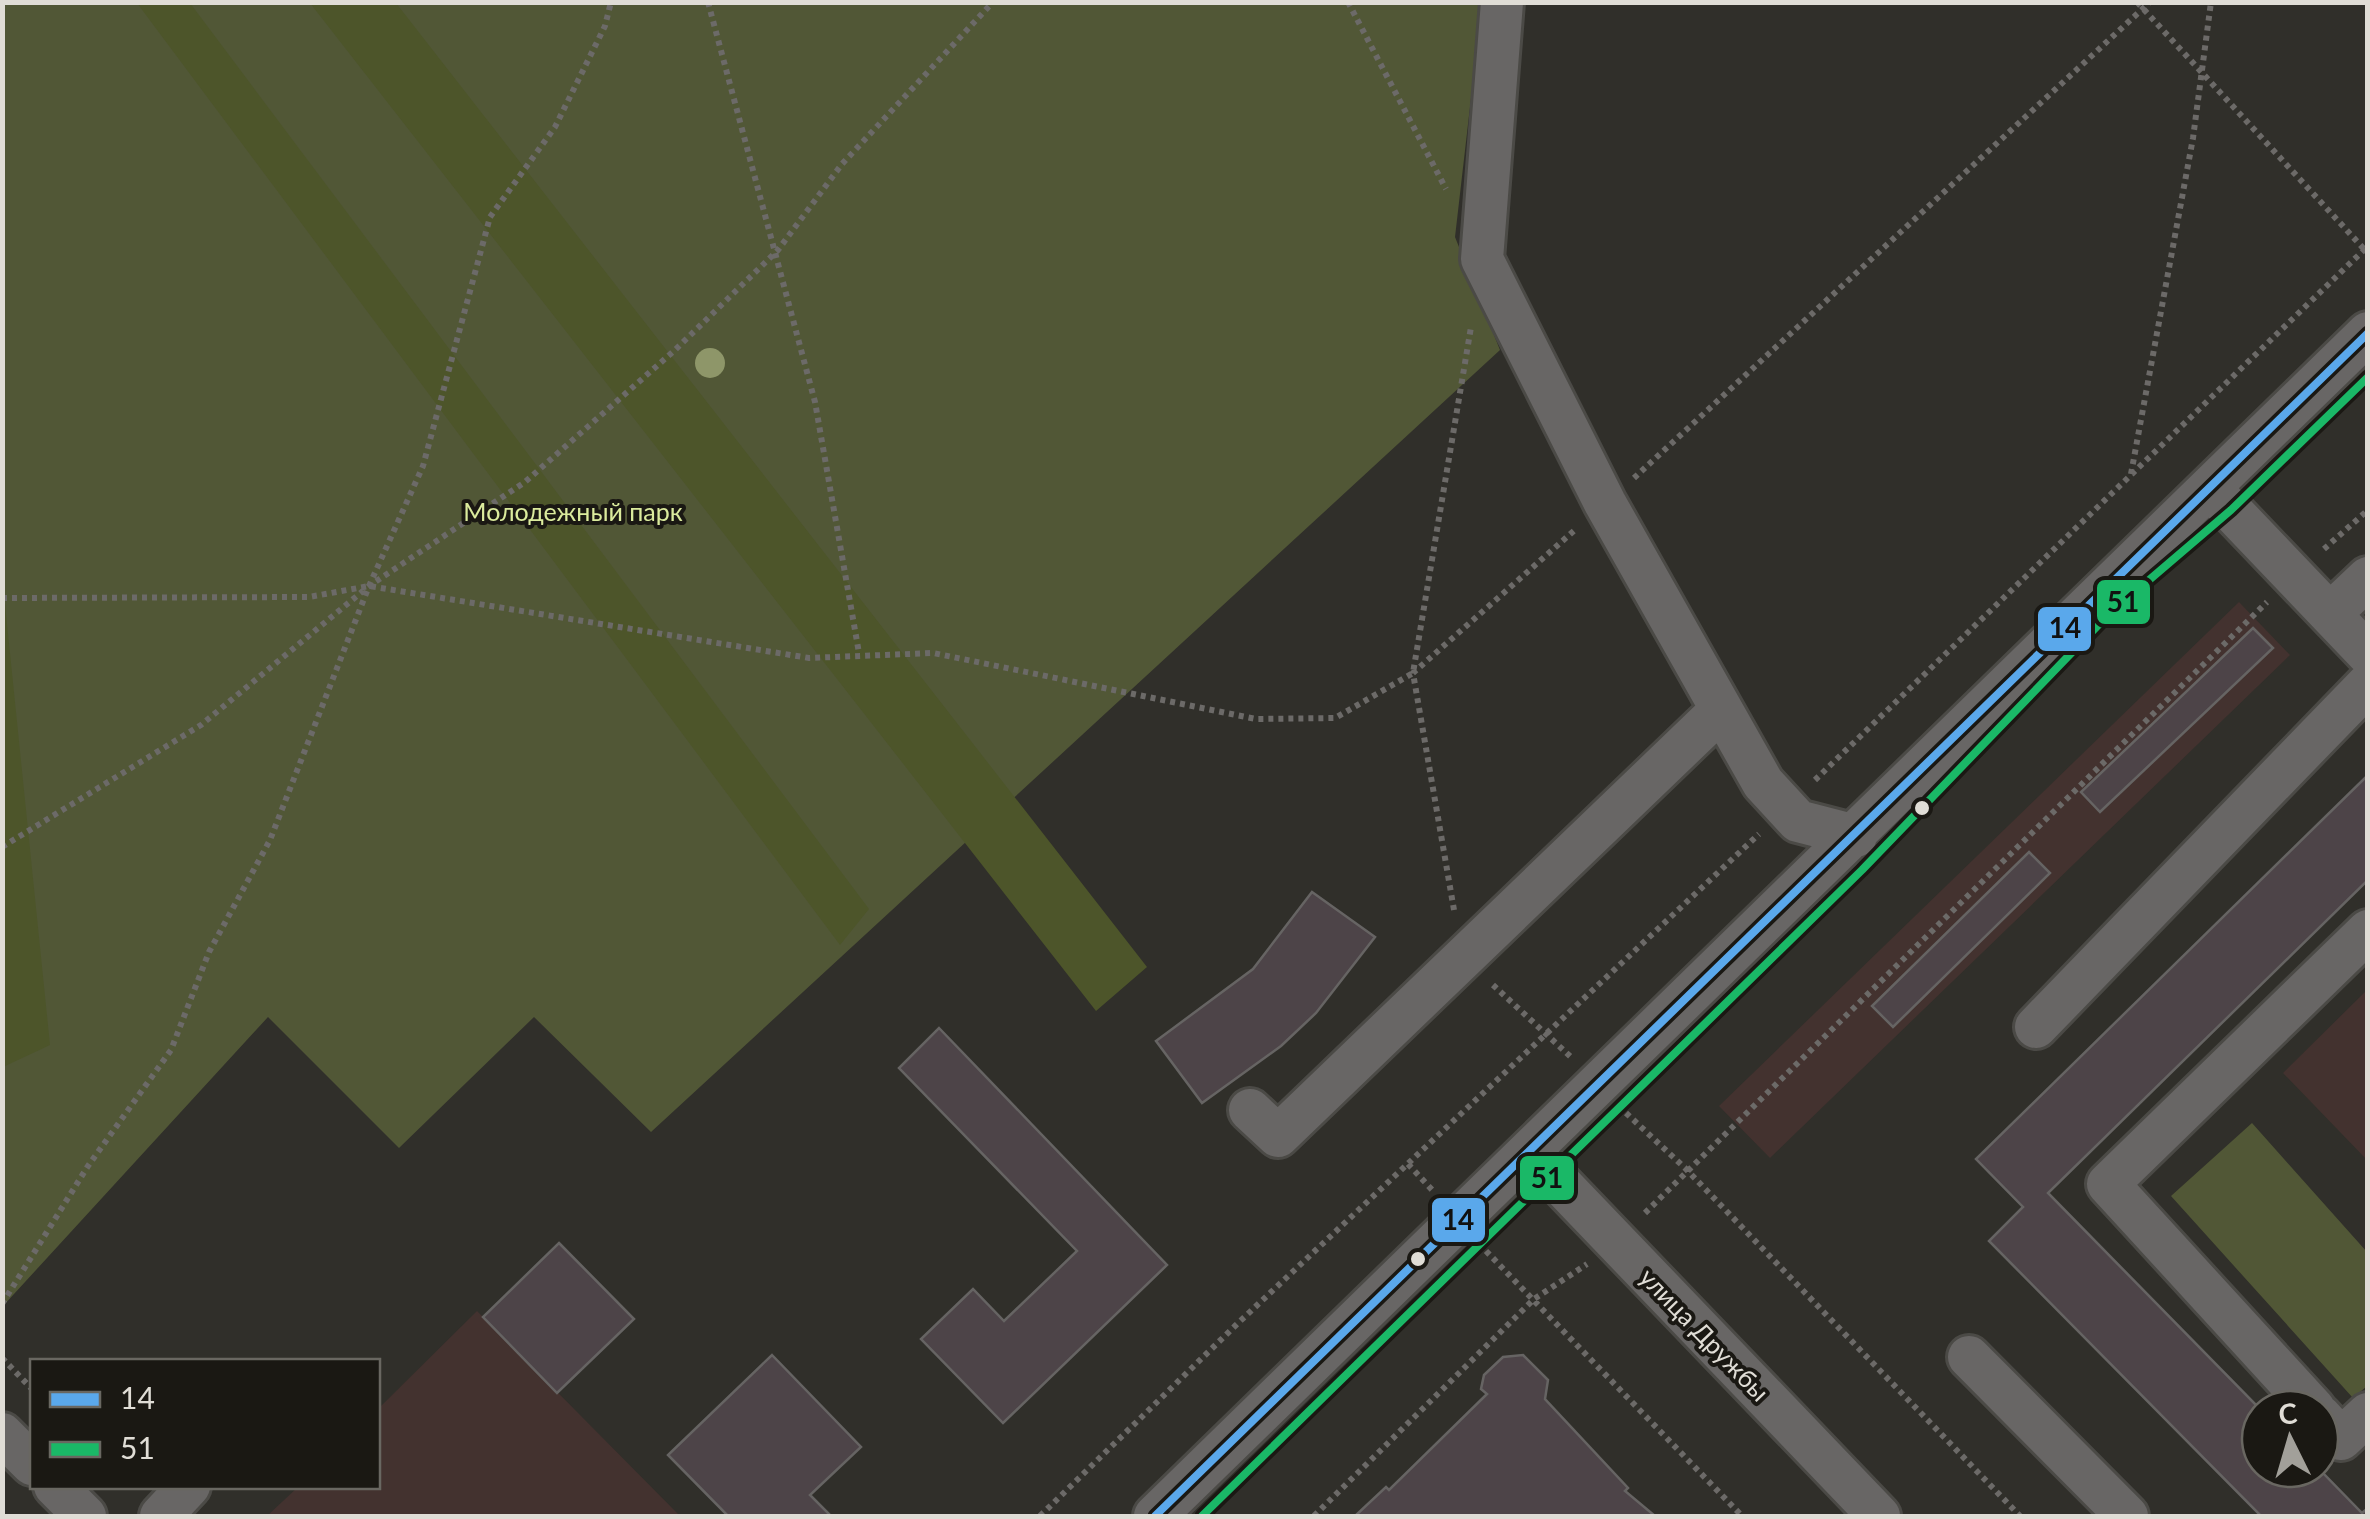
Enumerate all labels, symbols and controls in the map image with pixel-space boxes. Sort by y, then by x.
park label: Молодежный парк [463,496,683,526]
line badge: 51 [2095,578,2152,626]
text: 51 [2107,584,2139,618]
line badge: 14 [2036,605,2093,653]
text: 14 [2049,610,2081,644]
unlabelled marker [1912,798,1932,818]
line badge: 51 [1518,1154,1576,1202]
text: 51 [1531,1160,1563,1194]
line badge: 14 [1430,1196,1487,1244]
text: 14 [1442,1202,1474,1236]
unlabelled marker [1408,1249,1428,1269]
street label: улица Дружбы [1634,1261,1776,1407]
legend [30,1359,380,1489]
text: 14 [120,1379,155,1415]
north arrow [2240,1389,2340,1489]
text: С [2277,1395,2299,1431]
text: 51 [120,1429,155,1465]

